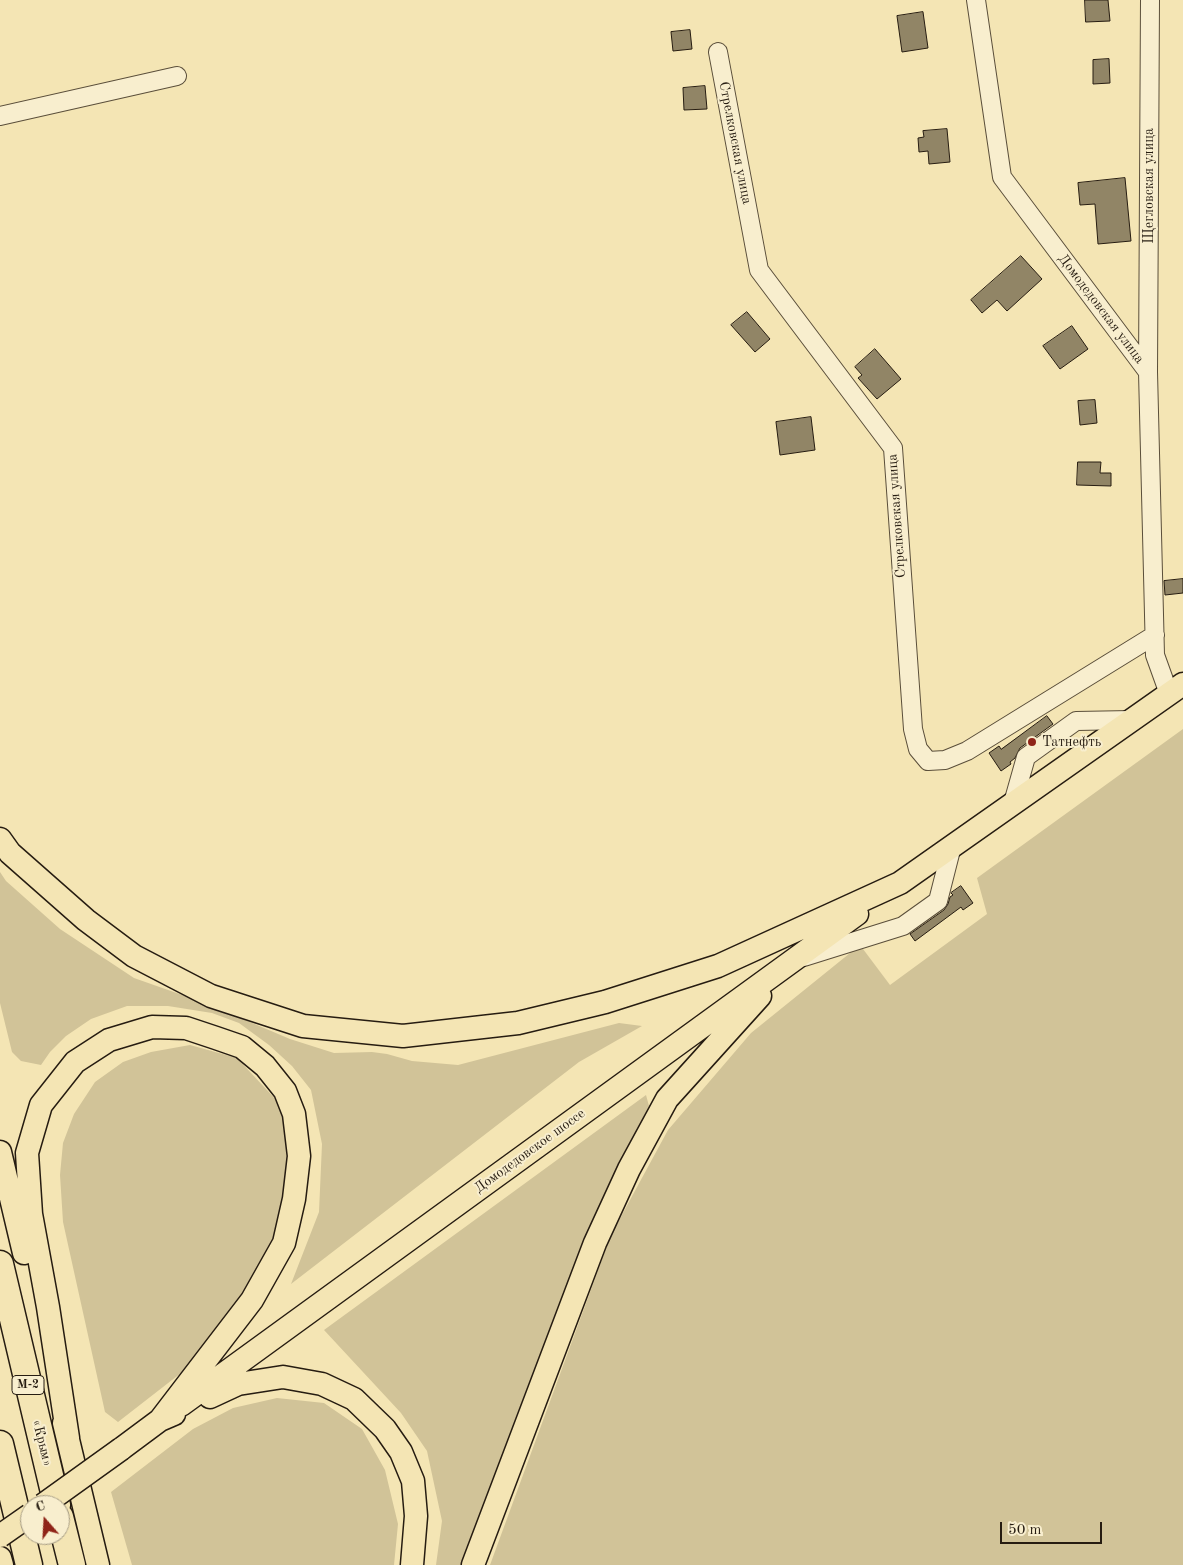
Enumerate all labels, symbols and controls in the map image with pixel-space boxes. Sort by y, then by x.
street label: Стрелковская улица [715,80,755,206]
street label: Щегловская улица [1141,128,1157,244]
street label: Домодедовская улица [1054,251,1148,367]
street label: Стрелковская улица [884,453,910,579]
place label: Татнефть [1042,734,1101,750]
marker: Татнефть [1026,736,1038,748]
street label: Домодедовское шоссе [471,1105,589,1197]
road number: М-2 [12,1376,44,1394]
street label: «Крым» [28,1418,56,1468]
north arrow [20,1495,70,1545]
text: С [34,1499,47,1515]
scale bar [1003,1512,1106,1544]
text: 50 m [1008,1523,1042,1538]

